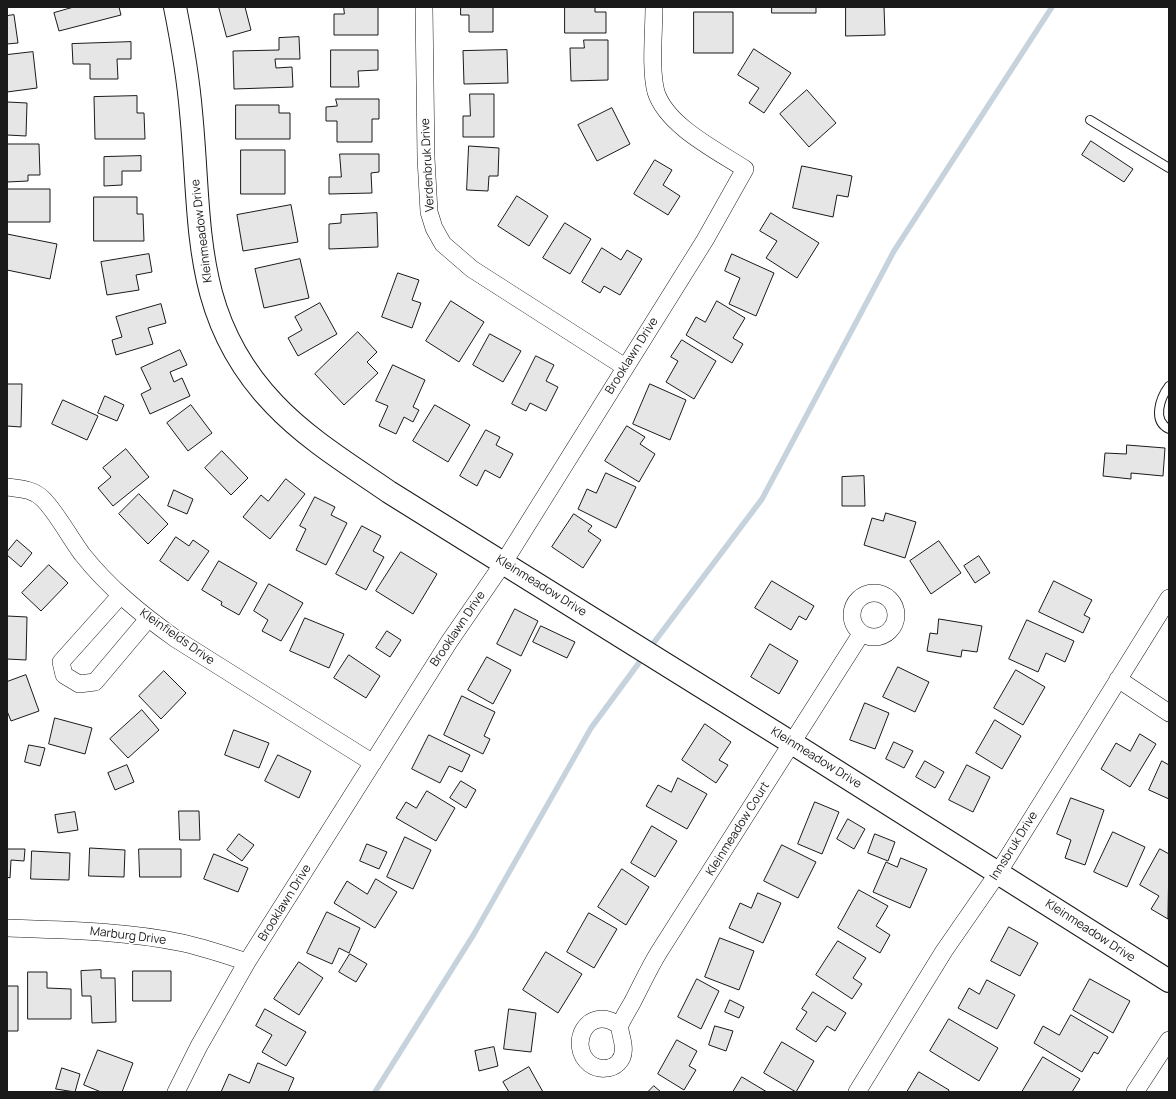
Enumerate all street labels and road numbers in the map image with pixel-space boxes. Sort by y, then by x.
street label: Verdenbruk Drive [418,118,438,212]
street label: Kleinmeadow Drive [189,178,215,284]
street label: Brooklawn Drive [603,315,661,397]
street label: Kleinmeadow Drive [493,552,589,620]
street label: Brooklawn Drive [428,589,488,669]
street label: Kleinfields Drive [137,606,217,668]
street label: Kleinmeadow Drive [768,724,864,792]
street label: Kleinmeadow Court [703,779,773,879]
street label: Innsbruk Drive [987,809,1041,883]
street label: Brooklawn Drive [256,862,314,944]
street label: Kleinmeadow Drive [1042,897,1138,965]
street label: Marburg Drive [89,924,167,948]

